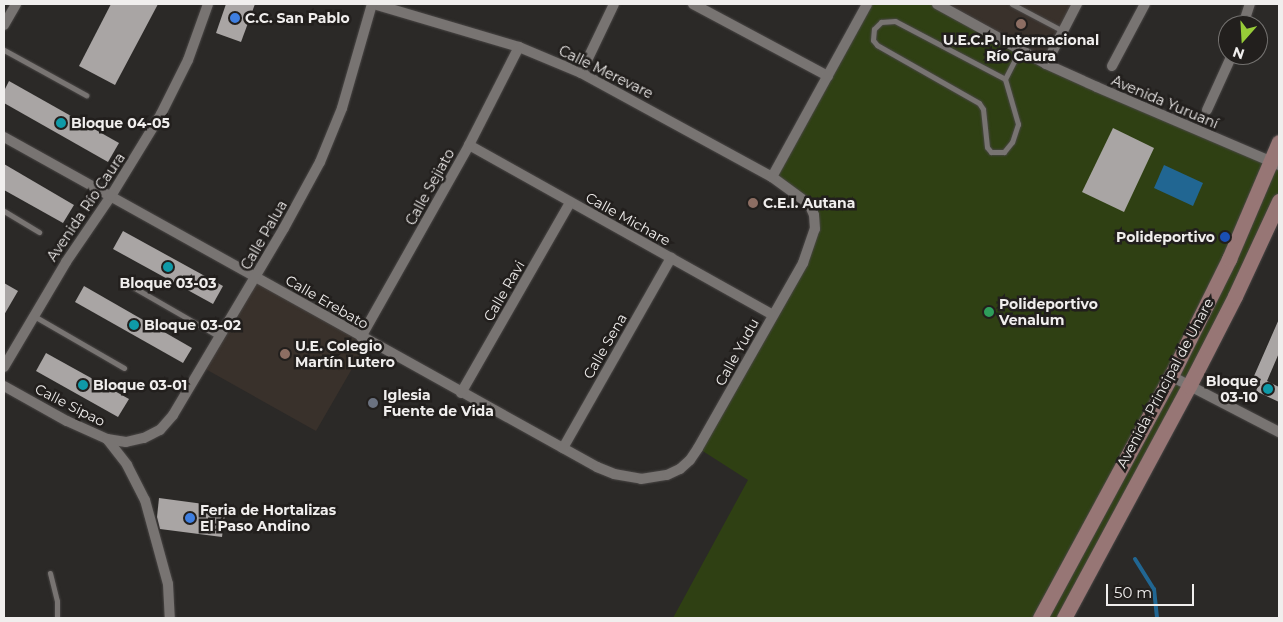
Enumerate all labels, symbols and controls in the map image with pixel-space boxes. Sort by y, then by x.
place label: C.C. San Pablo [245,10,350,26]
marker: C.C. San Pablo [229,12,241,24]
north arrow [1218,15,1268,65]
marker: U.E.C.P. Internacional Río Caura [1015,18,1027,30]
place label: U.E.C.P. Internacional Río Caura [943,32,1099,64]
street label: Calle Merevare [556,42,656,102]
text: N [1230,43,1247,64]
street label: Avenida Yuruaní [1109,72,1221,132]
place label: Bloque 04-05 [71,115,170,131]
marker: Bloque 04-05 [55,117,67,129]
street label: Calle Sejiato [402,146,458,228]
street label: Avenida Río Caura [43,150,129,264]
street label: Calle Michare [583,189,673,249]
place label: C.E.I. Autana [763,195,855,211]
street label: Calle Palua [237,197,291,273]
marker: C.E.I. Autana [747,197,759,209]
place label: Polideportivo [1116,229,1215,245]
marker: Polideportivo [1219,231,1231,243]
street label: Calle Ravi [480,258,528,324]
marker: Bloque 03-03 [162,261,174,273]
street label: Calle Erebato [283,272,371,332]
place label: Bloque 03-03 [120,275,216,291]
street label: Avenida Principal de Unare [1113,295,1217,471]
place label: Polideportivo Venalum [999,296,1098,328]
marker: Polideportivo Venalum [983,306,995,318]
street label: Calle Sena [580,310,630,382]
street label: Calle Yudu [712,315,762,389]
place label: Bloque 03-02 [144,317,241,333]
marker: Bloque 03-02 [128,319,140,331]
place label: U.E. Colegio Martín Lutero [295,338,395,371]
marker: U.E. Colegio Martín Lutero [279,348,291,360]
place label: Bloque 03-10 [1206,373,1258,406]
place label: Bloque 03-01 [93,377,187,393]
marker: Bloque 03-01 [77,379,89,391]
street label: Calle Sipao [32,380,108,430]
marker: Bloque 03-10 [1262,383,1274,395]
place label: Iglesia Fuente de Vida [383,387,494,420]
marker: Iglesia Fuente de Vida [367,397,379,409]
place label: Feria de Hortalizas El Paso Andino [200,502,336,534]
marker: Feria de Hortalizas El Paso Andino [184,512,196,524]
scale bar [1108,574,1196,606]
text: 50 m [1114,583,1152,602]

